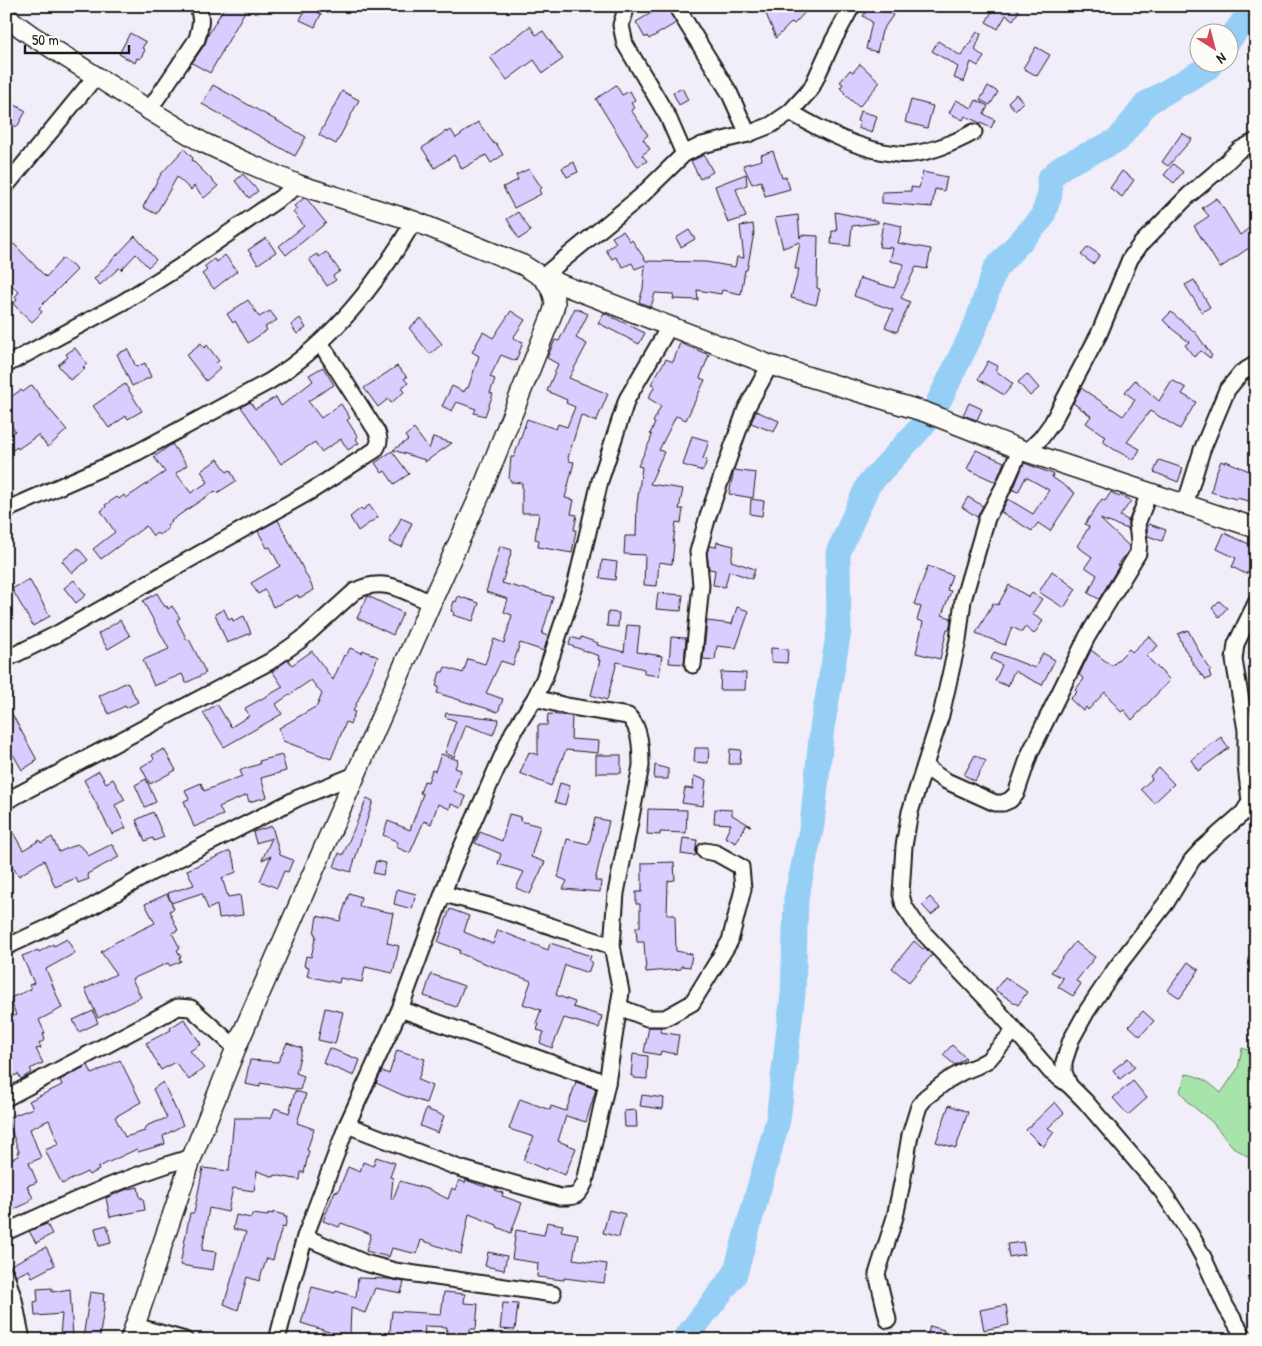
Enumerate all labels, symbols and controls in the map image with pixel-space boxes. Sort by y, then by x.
scale bar [25,22,129,54]
north arrow [1190,22,1240,72]
text: 50 m [32,29,59,50]
text: N [1213,49,1231,69]

